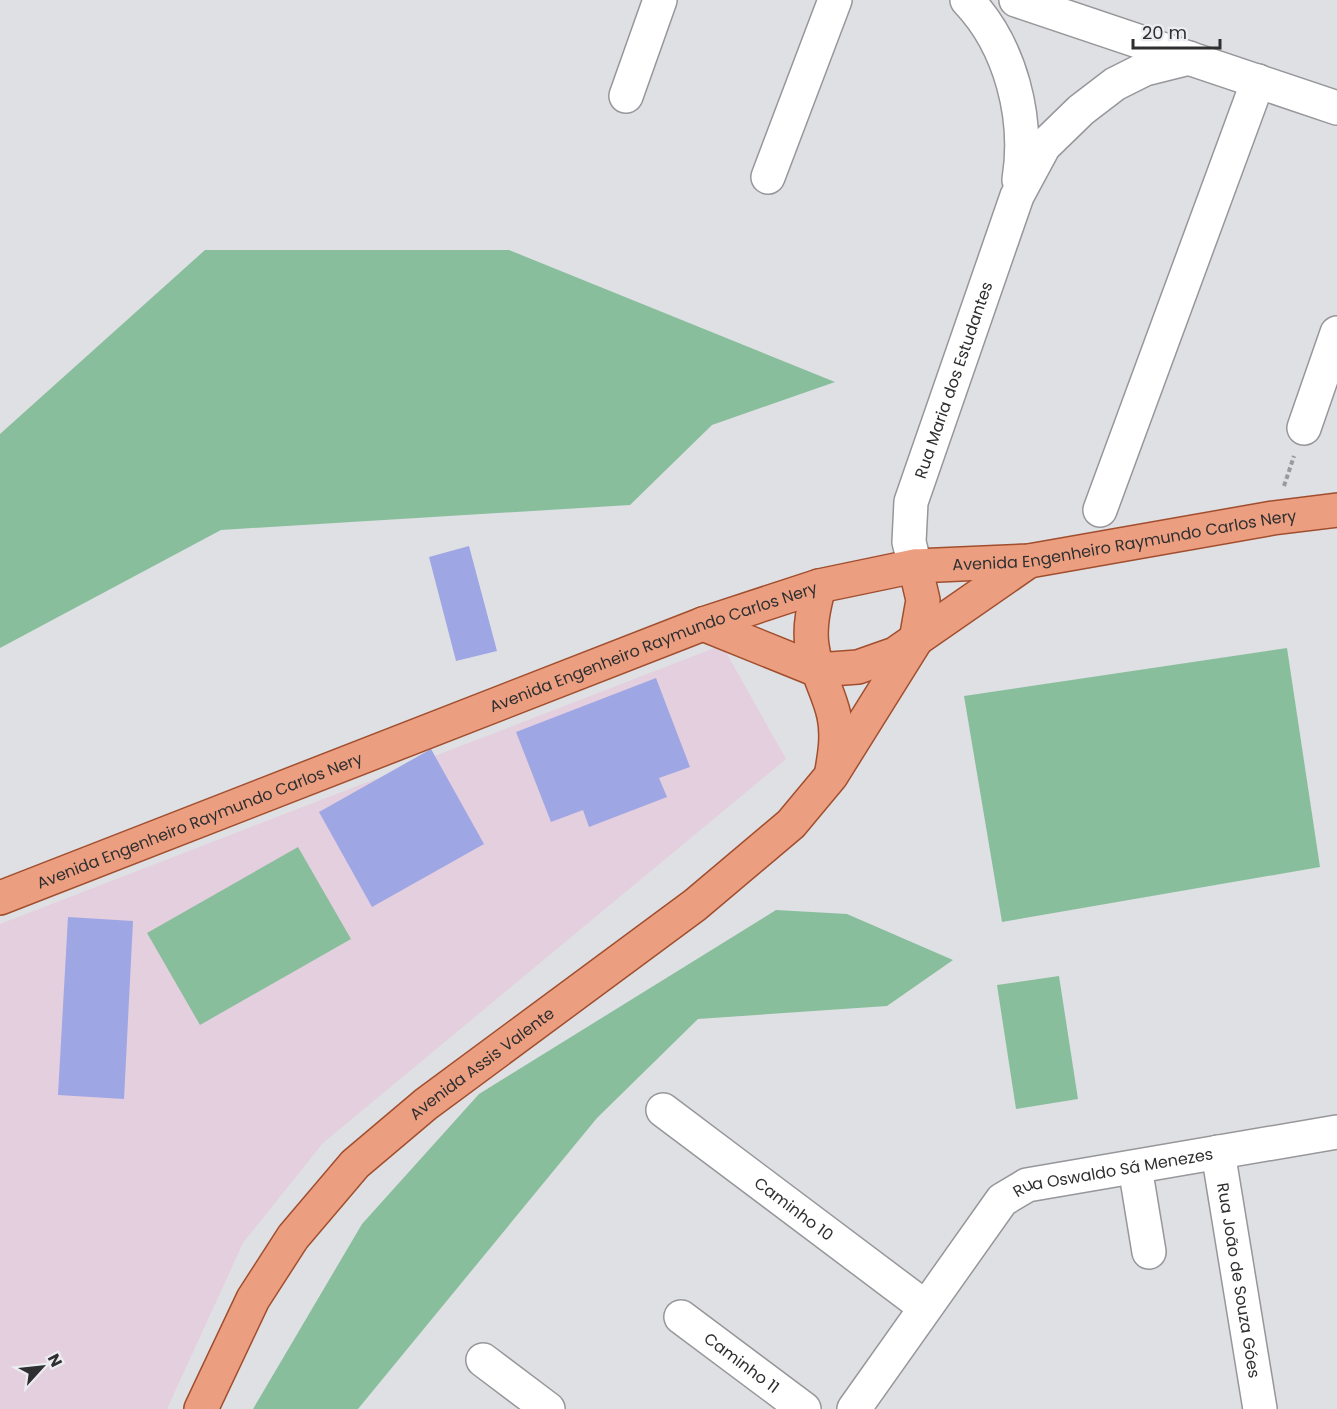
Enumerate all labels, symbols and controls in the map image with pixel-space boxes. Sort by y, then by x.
scale bar [1133,12,1220,50]
text: 20 m [1142,20,1187,45]
street label: Rua Maria dos Estudantes [909,278,999,482]
street label: Avenida Engenheiro Raymundo Carlos Nery [952,504,1298,576]
street label: Avenida Engenheiro Raymundo Carlos Nery [486,576,820,718]
street label: Avenida Engenheiro Raymundo Carlos Nery [33,747,366,895]
street label: Avenida Assis Valente [404,1002,559,1125]
street label: Rua Oswaldo Sá Menezes [1009,1142,1215,1203]
street label: Caminho 10 [749,1172,838,1246]
street label: Rua João de Souza Góes [1211,1181,1266,1380]
street label: Caminho 11 [699,1327,784,1399]
north arrow [12,1337,72,1397]
text: N [42,1350,68,1371]

